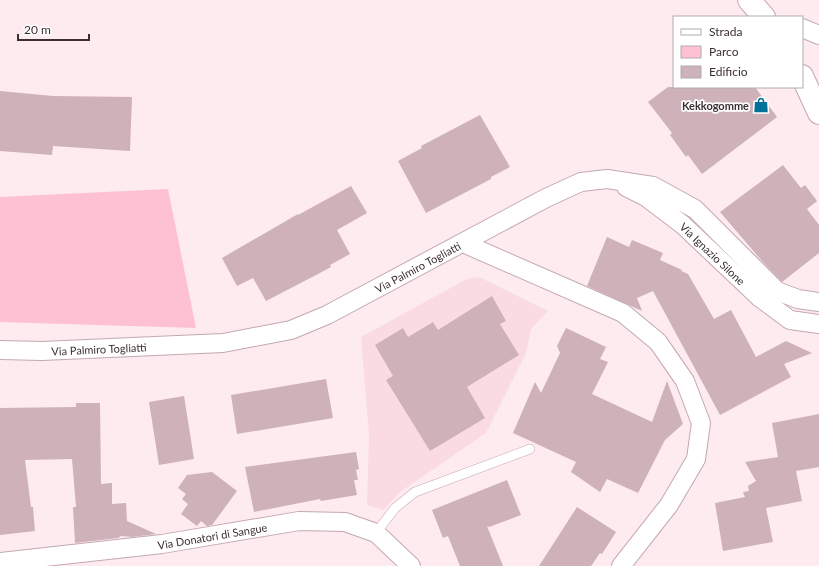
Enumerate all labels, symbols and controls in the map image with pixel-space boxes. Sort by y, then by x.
scale bar [18,16,89,42]
legend [673,16,803,88]
text: 20 m [24,22,51,37]
text: Strada [709,24,742,39]
text: Parco [709,44,739,59]
text: Edificio [709,64,748,79]
shop icon: Kekkogomme [752,96,770,114]
place label: Kekkogomme [682,99,749,112]
street label: Via Ignazio Silone [678,220,748,287]
street label: Via Palmiro Togliatti [372,239,463,295]
street label: Via Palmiro Togliatti [51,340,147,357]
street label: Via Donatori di Sangue [157,520,268,551]

